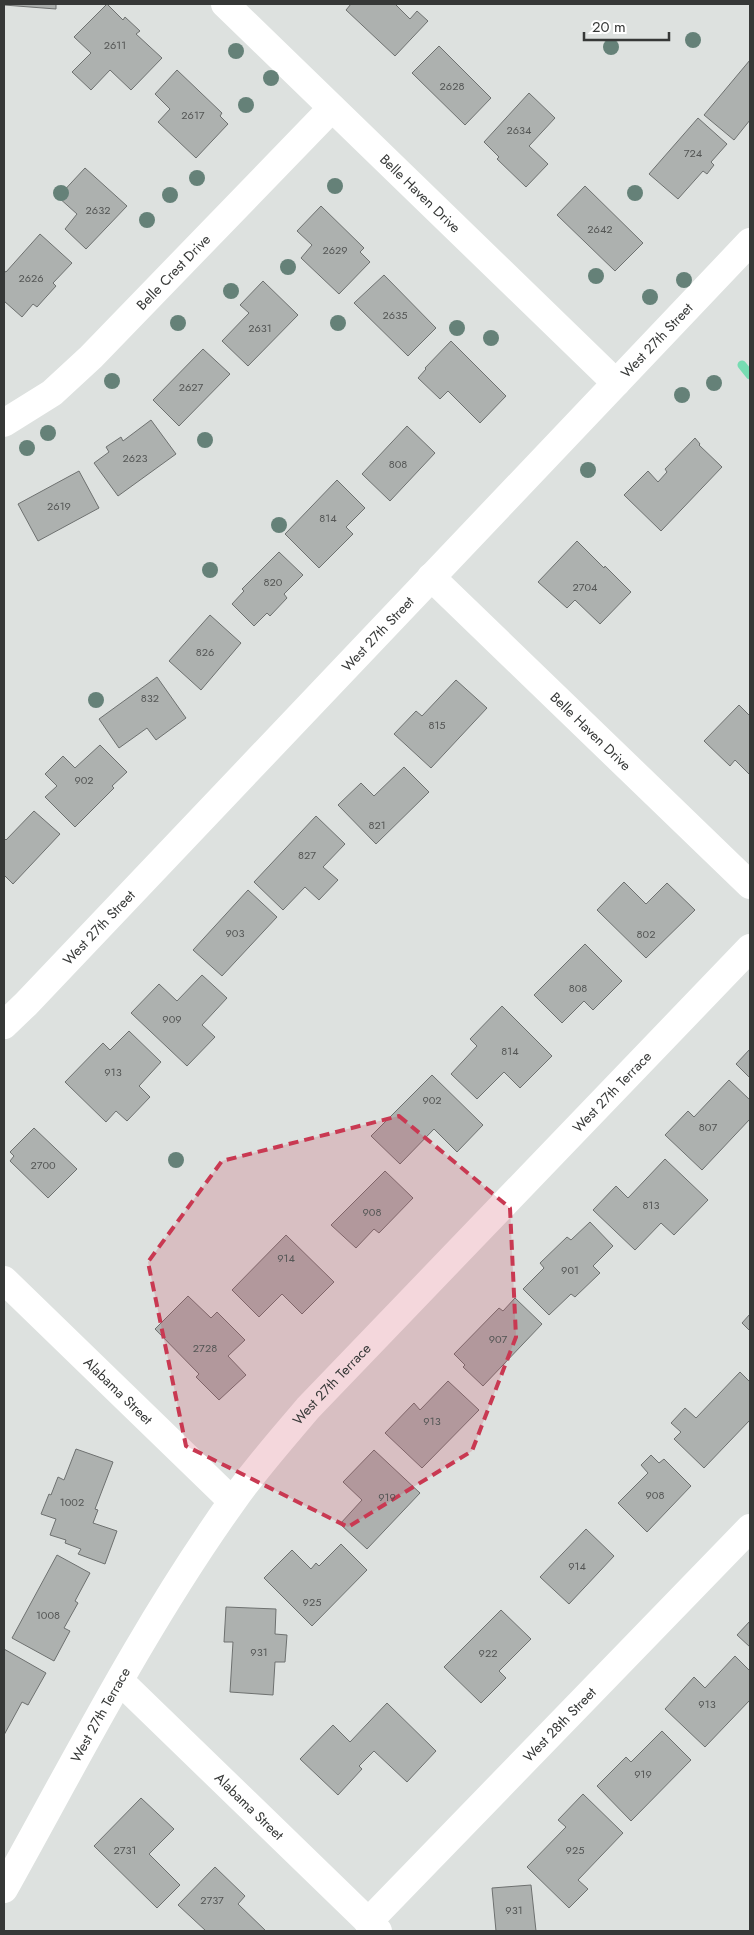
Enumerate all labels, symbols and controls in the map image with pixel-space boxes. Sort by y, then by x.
scale bar [584,10,669,42]
text: 20 m [592,16,626,38]
house number: 2611 [104,37,126,53]
house number: 2628 [440,78,464,94]
house number: 2617 [181,107,205,123]
house number: 2634 [506,122,532,138]
house number: 724 [684,145,703,161]
street label: Belle Haven Drive [375,149,465,237]
house number: 2632 [86,202,110,218]
house number: 2642 [587,221,613,237]
street label: Belle Crest Drive [132,230,215,314]
house number: 2629 [322,242,348,258]
house number: 2626 [18,270,44,286]
street label: West 27th Street [616,298,698,382]
house number: 2635 [383,307,407,323]
house number: 2631 [248,320,272,336]
house number: 2627 [179,379,204,395]
house number: 2623 [123,450,147,466]
house number: 808 [389,456,407,472]
house number: 2619 [47,498,71,514]
house number: 814 [319,510,337,526]
house number: 820 [264,574,283,590]
house number: 2704 [572,579,598,595]
street label: West 27th Street [337,591,419,676]
house number: 826 [196,644,214,660]
street label: Belle Haven Drive [546,687,636,775]
house number: 832 [141,690,159,706]
house number: 815 [428,717,446,733]
house number: 902 [74,772,94,788]
house number: 821 [368,817,386,833]
house number: 827 [298,847,316,863]
street label: West 27th Street [58,885,140,969]
house number: 903 [226,925,244,941]
house number: 802 [637,926,655,942]
house number: 808 [569,980,587,996]
house number: 909 [162,1011,182,1027]
house number: 814 [501,1043,519,1059]
street label: West 27th Terrace [568,1047,656,1137]
house number: 913 [104,1064,122,1080]
house number: 902 [422,1092,442,1108]
house number: 807 [699,1119,717,1135]
house number: 2700 [30,1157,56,1173]
house number: 813 [643,1197,659,1213]
house number: 908 [363,1204,381,1220]
house number: 914 [277,1250,295,1266]
house number: 901 [561,1262,579,1278]
house number: 907 [489,1331,508,1347]
street label: West 27th Terrace [288,1339,375,1429]
house number: 2728 [193,1340,217,1356]
street label: Alabama Street [79,1352,158,1429]
house number: 913 [423,1413,441,1429]
house number: 908 [646,1487,664,1503]
house number: 919 [378,1489,396,1505]
house number: 1002 [60,1494,84,1510]
house number: 914 [568,1558,586,1574]
house number: 925 [303,1594,321,1610]
house number: 1008 [36,1607,60,1623]
house number: 931 [250,1644,268,1660]
house number: 922 [479,1645,497,1661]
street label: West 27th Terrace [66,1664,135,1766]
street label: West 28th Street [518,1682,601,1766]
house number: 913 [698,1696,716,1712]
house number: 919 [634,1766,652,1782]
street label: Alabama Street [210,1768,289,1845]
house number: 2731 [114,1842,137,1858]
house number: 925 [566,1842,584,1858]
house number: 2737 [200,1892,224,1908]
house number: 931 [505,1902,523,1918]

